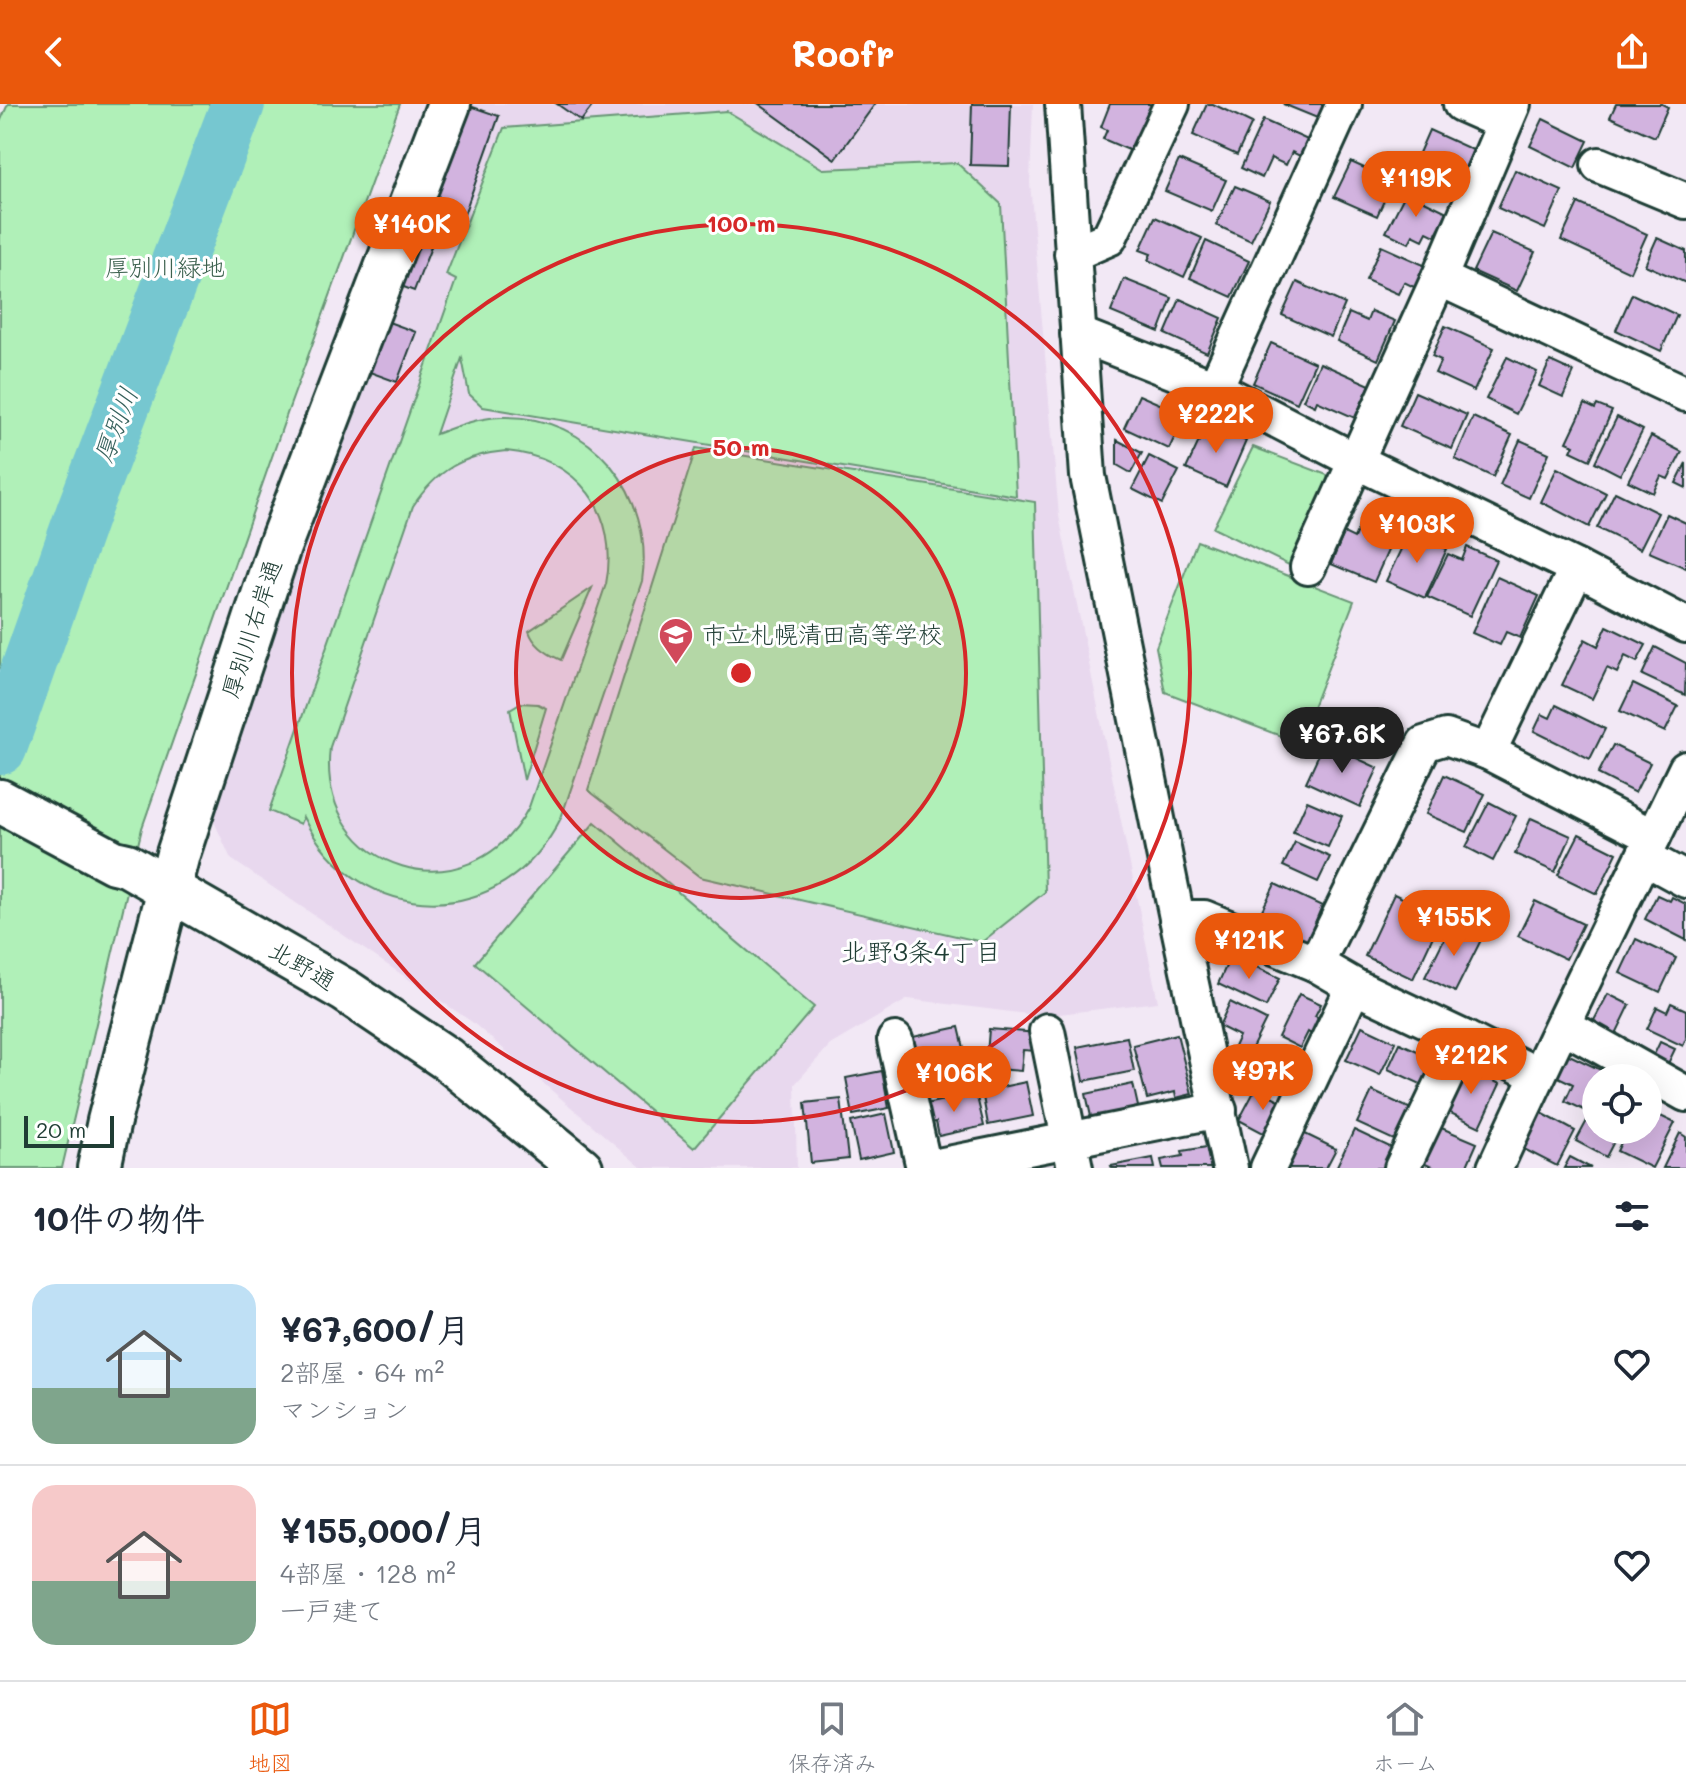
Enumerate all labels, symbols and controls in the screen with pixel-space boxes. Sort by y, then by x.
text: Roofr [792,29,894,76]
icon: back [32,30,76,74]
icon: share [1610,30,1654,74]
pin: ¥119K [1360,151,1472,219]
text: ¥119K [1380,160,1452,194]
pin: ¥140K [356,197,468,265]
text: ¥140K [373,206,451,240]
text: 100 m [706,207,776,238]
park label: 厚別川緑地 [105,251,225,282]
water label: 厚別川 [85,382,145,467]
pin: ¥222K [1160,387,1272,455]
text: ¥222K [1177,396,1255,430]
text: 50 m [712,431,770,462]
pin: ¥103K [1361,497,1473,565]
text: ¥103K [1378,506,1456,540]
street label: 厚別川右岸通 [214,555,288,702]
school or university icon: 市立札幌清田高等学校 [657,616,695,666]
place label: 市立札幌清田高等学校 [702,618,942,649]
centre of rings [727,659,755,687]
pin: ¥67.6K [1277,707,1407,775]
text: ¥67.6K [1298,716,1386,750]
pin: ¥155K [1398,890,1510,958]
text: ¥155K [1416,899,1492,933]
pin: ¥121K [1193,913,1305,981]
text: ¥121K [1213,922,1285,956]
street label: 北野通 [264,933,342,996]
district label: 北野3条4丁目 [841,934,1001,968]
pin: ¥212K [1415,1028,1527,1096]
text: ¥212K [1434,1037,1508,1071]
pin: ¥97K [1216,1044,1310,1112]
pin: ¥106K [898,1046,1010,1114]
text: ¥97K [1231,1053,1295,1087]
text: ¥106K [915,1055,993,1089]
map controls [1582,1064,1662,1144]
button: locate [1582,1064,1662,1144]
scale bar [24,1112,114,1148]
text: 20 m [36,1115,86,1144]
icon: filters [1610,1194,1654,1238]
text: 10件の物件 [32,1195,205,1240]
text: ¥67,600/月 [280,1306,470,1351]
icon: home [96,1316,192,1412]
icon: heart [1610,1342,1654,1386]
text: 2部屋 · 64 m² [280,1355,444,1389]
text: マンション [280,1392,409,1426]
text: ¥155,000/月 [280,1507,487,1552]
icon: home [96,1517,192,1613]
icon: heart [1610,1543,1654,1587]
text: 4部屋 · 128 m² [280,1556,456,1590]
text: 一戸建て [280,1593,384,1627]
tab: 地図 [248,1697,292,1777]
tab: 保存済み [788,1697,876,1777]
tab: ホーム [1373,1697,1438,1777]

